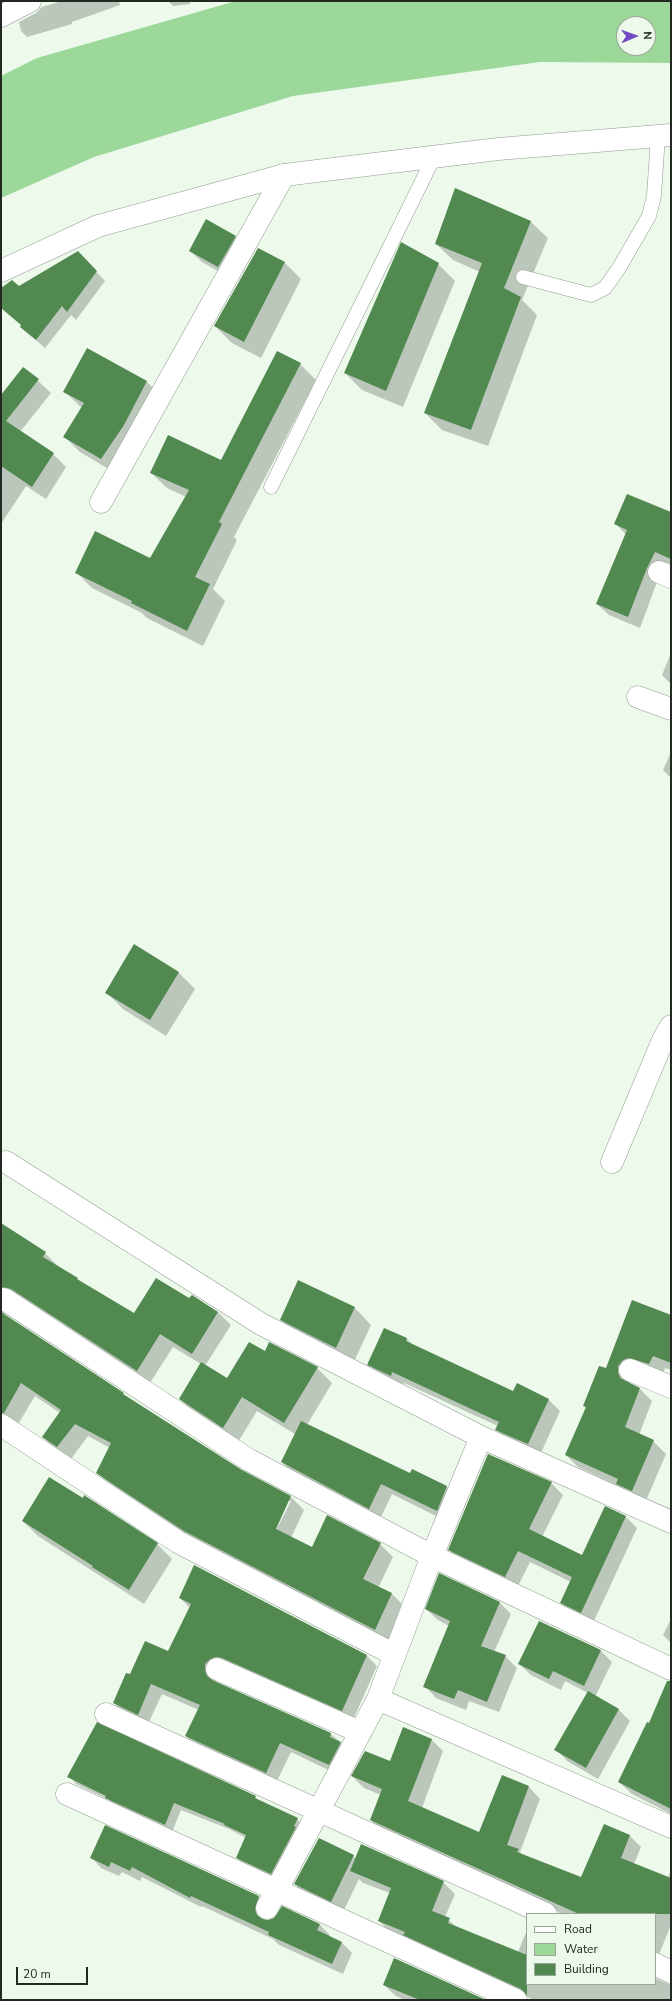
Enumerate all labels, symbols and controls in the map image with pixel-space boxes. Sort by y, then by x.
north arrow [616,16,656,56]
text: N [640,31,655,40]
legend [526,1913,656,1985]
text: Road [564,1921,592,1937]
text: Water [564,1941,598,1957]
scale bar [18,1959,90,1985]
text: Building [564,1961,609,1977]
text: 20 m [23,1966,51,1982]

